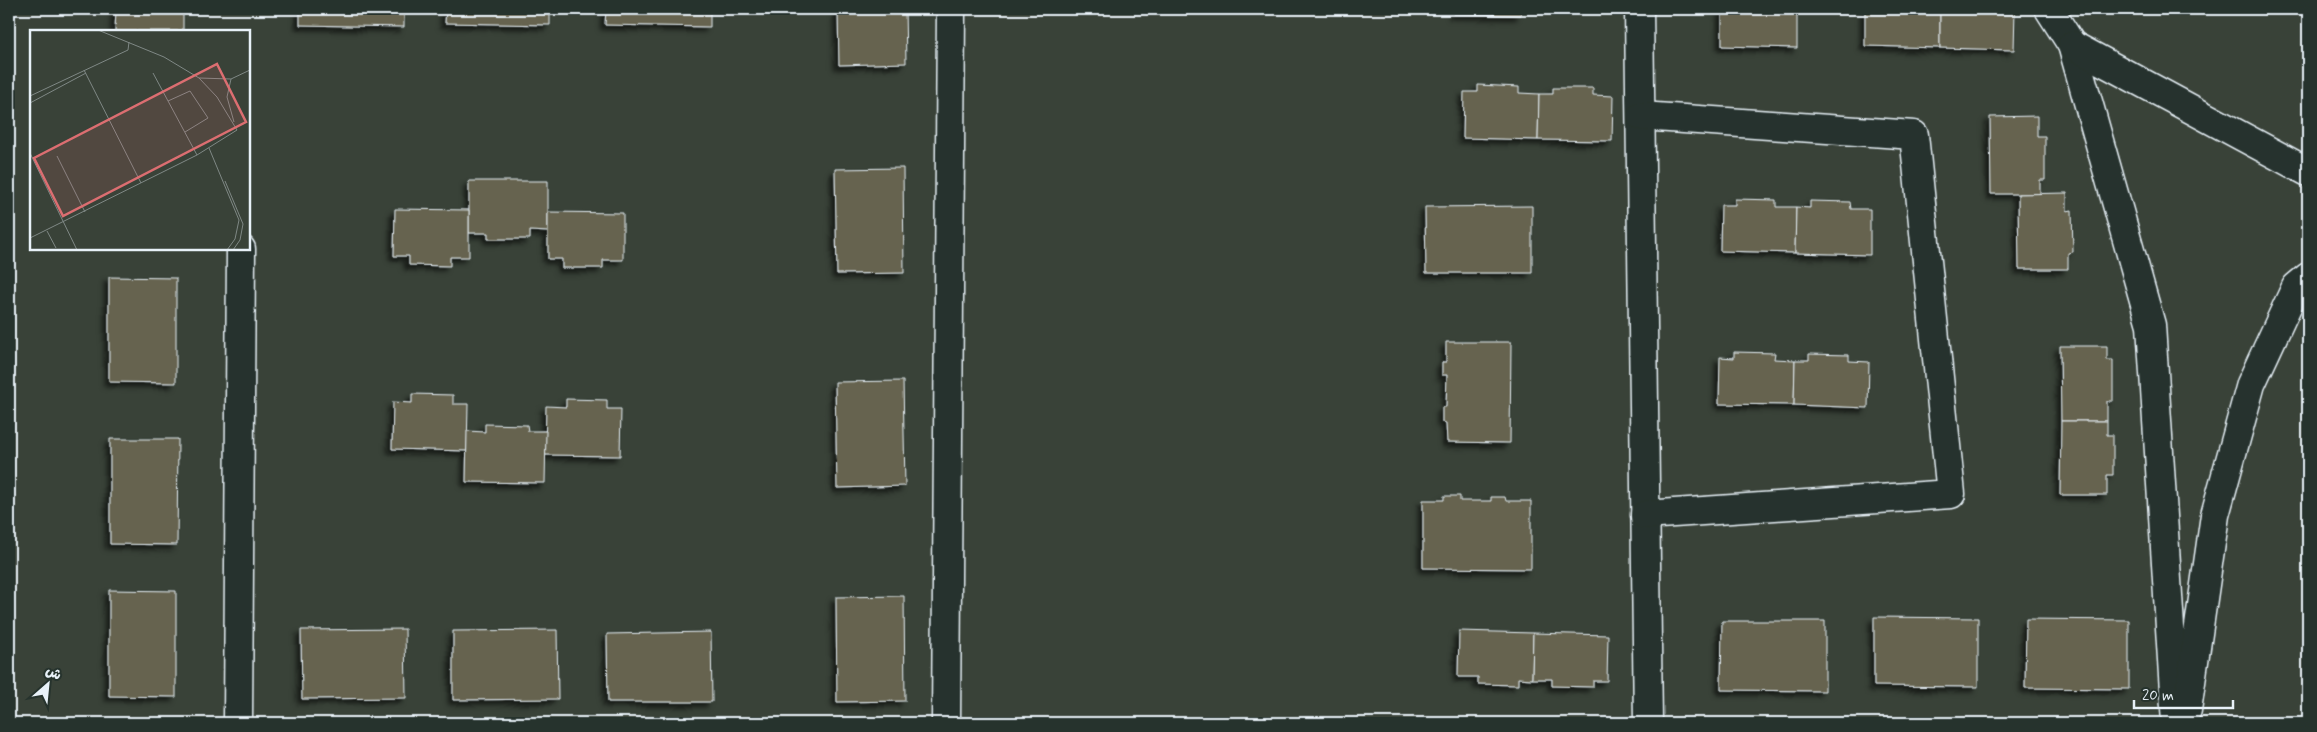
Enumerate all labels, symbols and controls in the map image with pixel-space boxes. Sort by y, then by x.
inset map [30,30,250,250]
north arrow [22,660,72,710]
text: ش [42,662,64,685]
scale bar [2134,677,2233,709]
text: 20 m [2142,686,2174,706]

